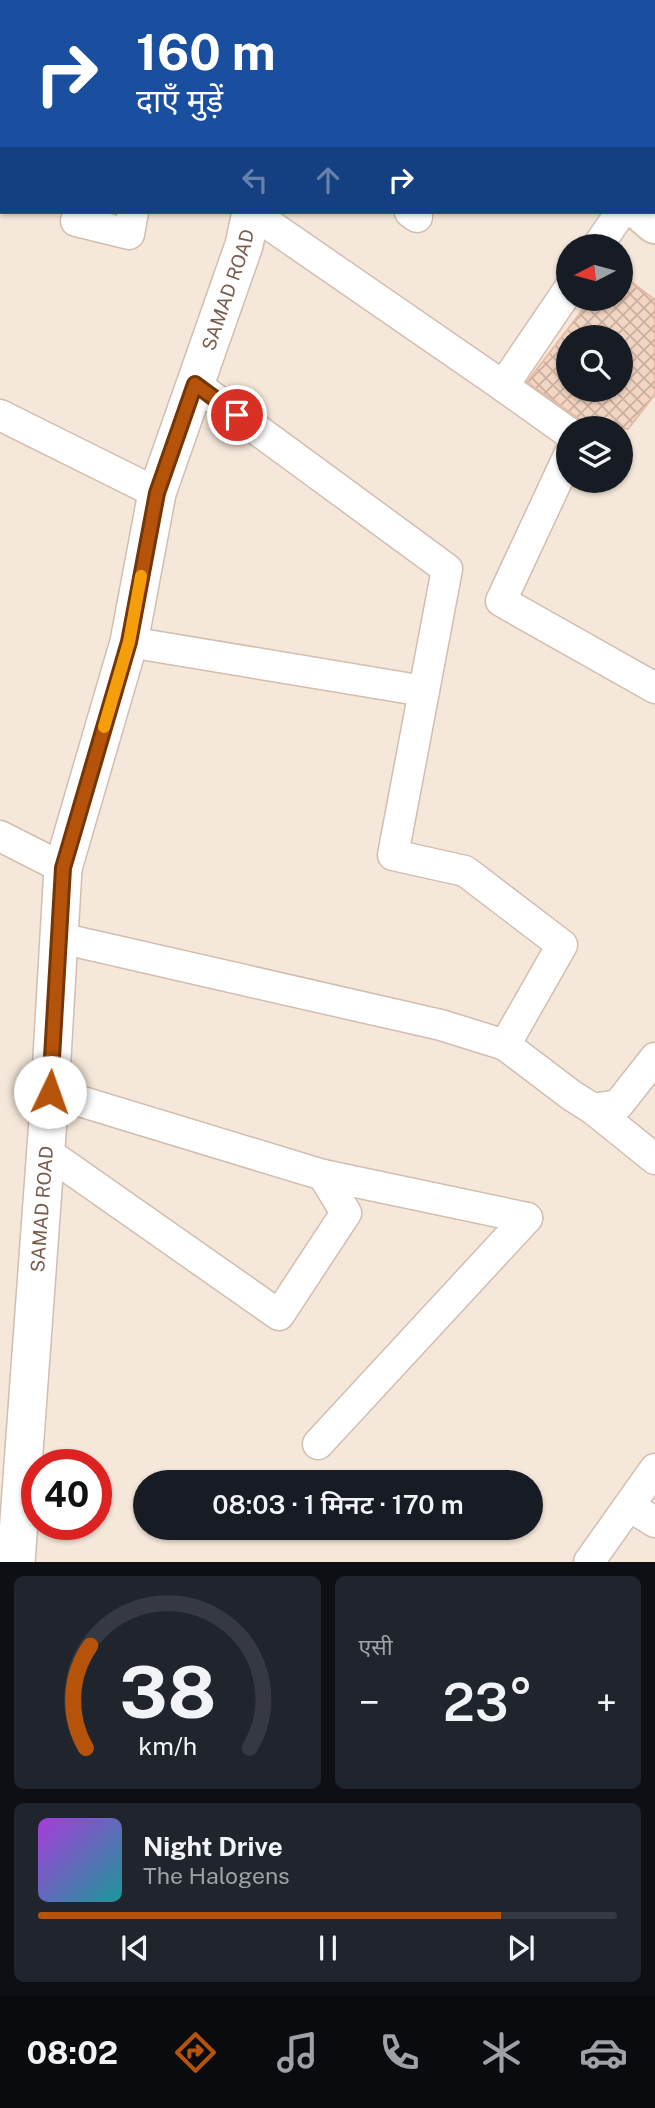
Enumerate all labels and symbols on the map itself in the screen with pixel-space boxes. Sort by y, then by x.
street label: SAMAD ROAD [197,227,258,353]
north arrow [556,234,634,312]
pin [207,385,267,445]
position arrow [13,1055,87,1129]
street label: SAMAD ROAD [26,1145,57,1273]
speed limit sign: 40 [21,1449,112,1540]

